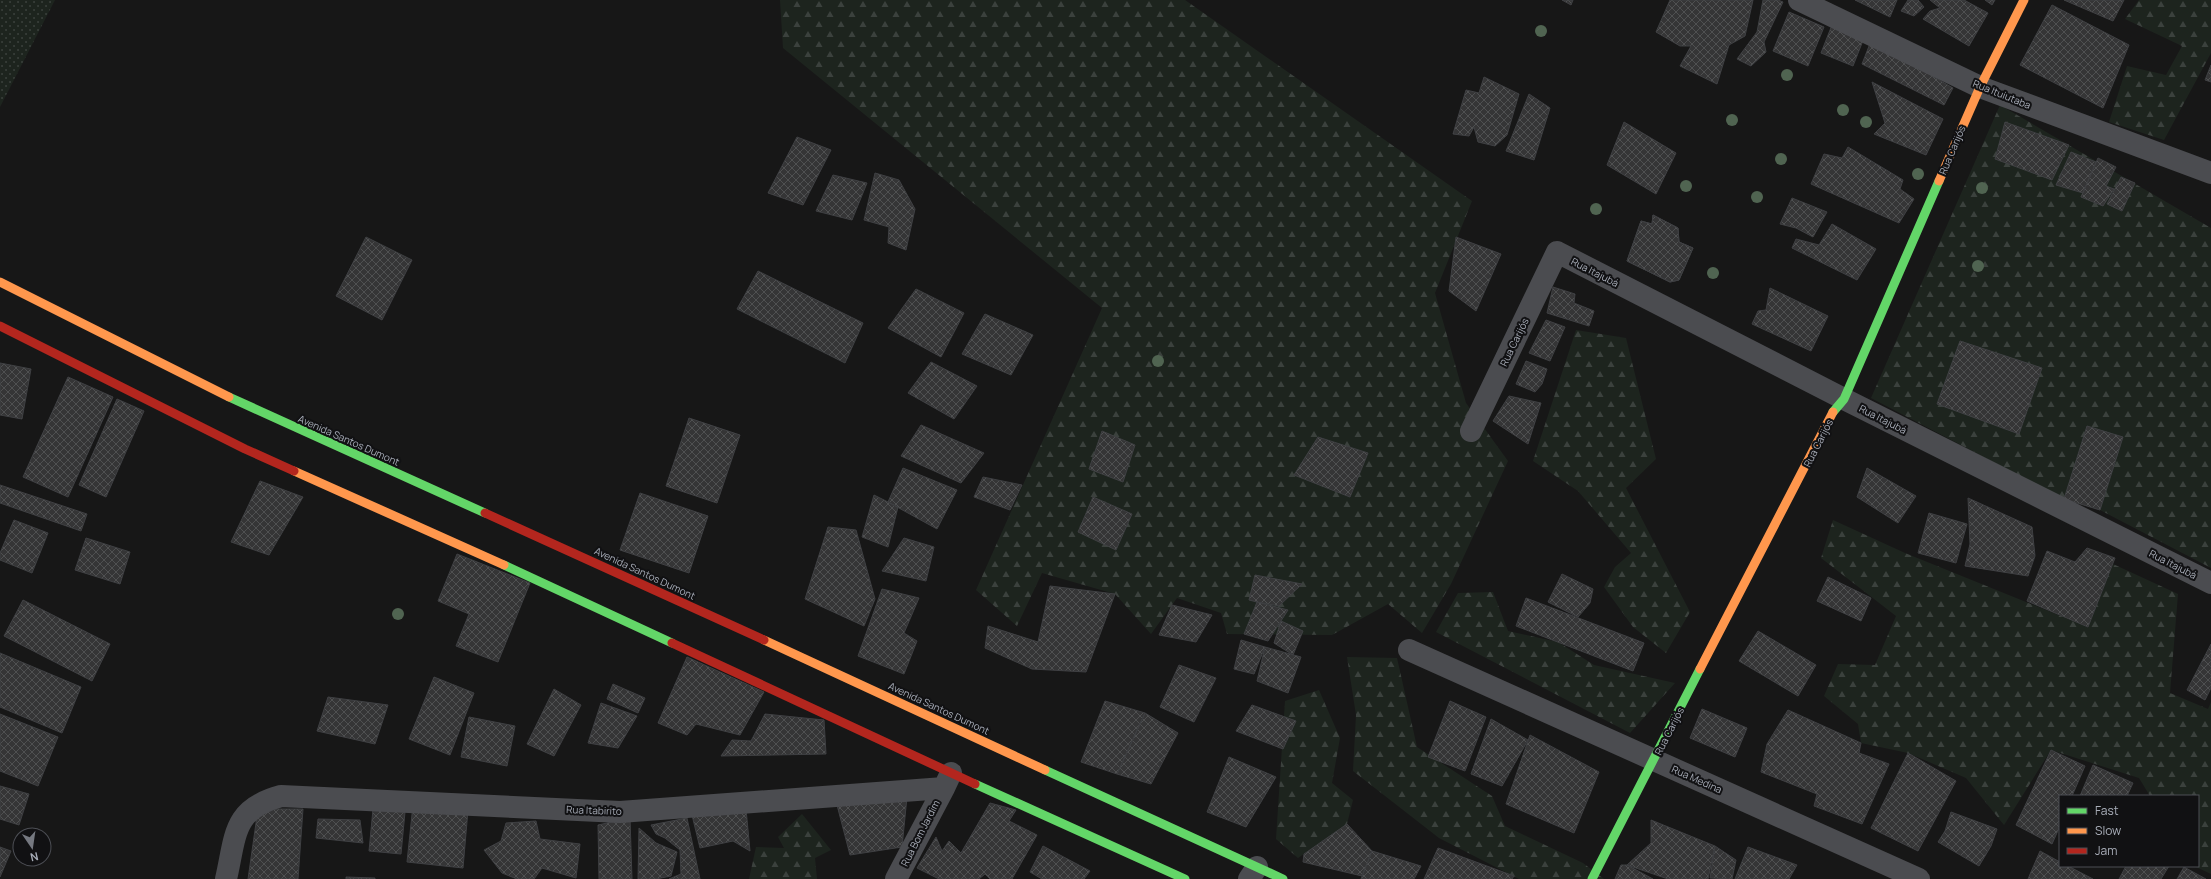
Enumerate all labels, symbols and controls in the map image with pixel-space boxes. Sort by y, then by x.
street label: Rua Ituiutaba [1971,76,2033,112]
street label: Rua Carijós [1935,123,1969,177]
street label: Rua Itajubá [1569,254,1621,290]
street label: Rua Carijós [1496,316,1532,368]
street label: Rua Itajubá [1857,401,1909,437]
street label: Avenida Santos Dumont [296,411,402,469]
street label: Rua Carijós [1800,417,1836,469]
street label: Avenida Santos Dumont [592,543,698,603]
street label: Rua Itajubá [2147,546,2199,582]
street label: Avenida Santos Dumont [886,678,992,738]
street label: Rua Carijós [1651,705,1687,757]
street label: Rua Medina [1670,762,1724,796]
legend [2059,795,2199,867]
street label: Rua Bom Jardim [897,797,943,869]
street label: Rua Itabirito [566,802,622,818]
text: Fast [2095,802,2119,819]
text: Slow [2095,822,2121,839]
north arrow [12,827,52,867]
text: Jam [2095,842,2117,859]
text: N [29,849,40,865]

